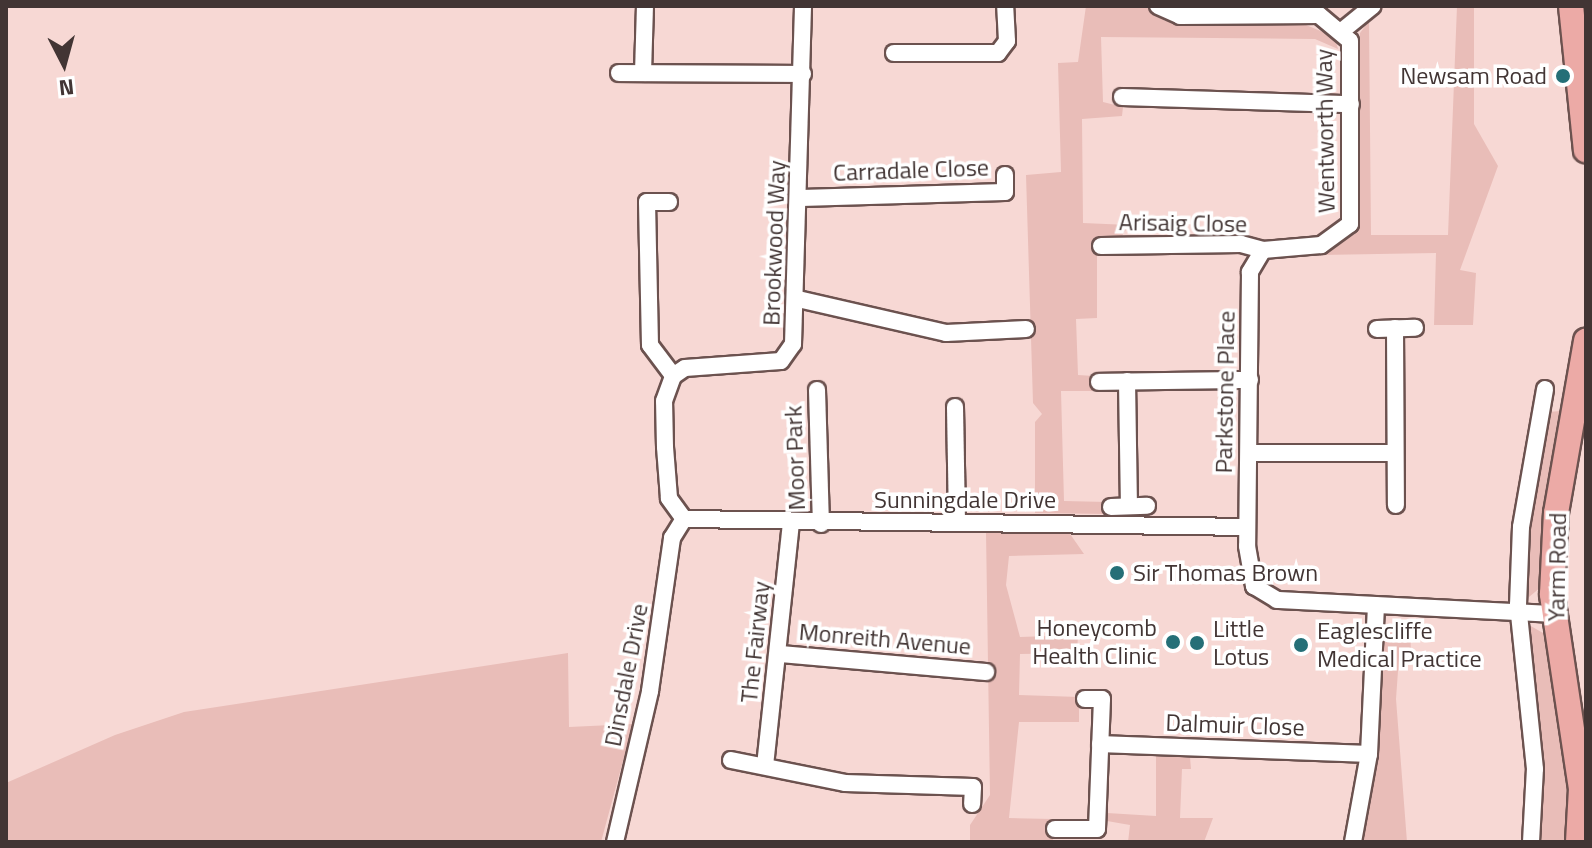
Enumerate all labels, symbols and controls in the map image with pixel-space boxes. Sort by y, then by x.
north arrow [24,24,104,104]
street label: Wentworth Way [1309,49,1341,213]
place label: Newsam Road [1400,62,1547,90]
marker: Newsam Road [1554,67,1572,85]
text: N [57,70,76,106]
street label: Carradale Close [833,153,989,187]
street label: Brookwood Way [757,160,791,326]
street label: Arisaig Close [1119,207,1247,239]
street label: Parkstone Place [1209,310,1241,474]
street label: Moor Park [779,405,811,511]
street label: Sunningdale Drive [874,486,1056,514]
street label: Yarm Road [1542,512,1572,622]
place label: Sir Thomas Brown [1133,559,1318,587]
marker: Sir Thomas Brown [1108,564,1126,582]
street label: The Fairway [734,580,776,704]
street label: Dinsdale Drive [598,601,654,749]
place label: Honeycomb Health Clinic [1032,614,1157,670]
place label: Little Lotus [1213,615,1269,671]
street label: Monreith Avenue [798,617,972,661]
place label: Eaglescliffe Medical Practice [1317,617,1482,673]
marker: Honeycomb Health Clinic [1164,633,1182,651]
marker: Little Lotus [1188,634,1206,652]
marker: Eaglescliffe Medical Practice [1292,636,1310,654]
street label: Dalmuir Close [1165,708,1305,742]

